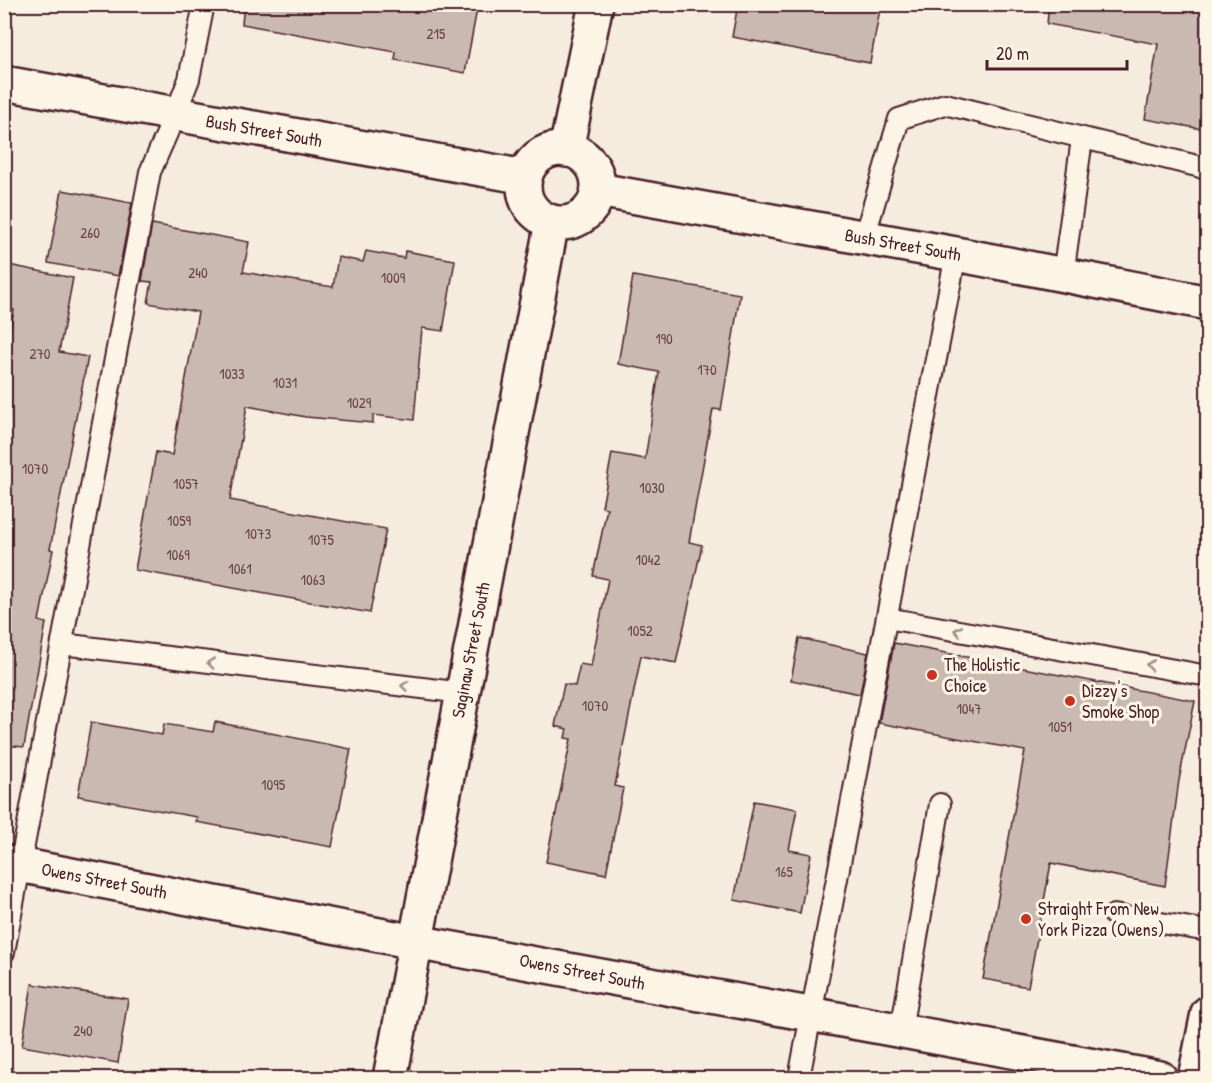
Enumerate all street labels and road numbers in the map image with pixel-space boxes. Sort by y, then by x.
street label: Bush Street South [204,108,325,153]
street label: Bush Street South [843,222,964,267]
street label: Saginaw Street South [445,580,496,720]
street label: Owens Street South [39,856,169,905]
street label: Owens Street South [517,947,647,996]

